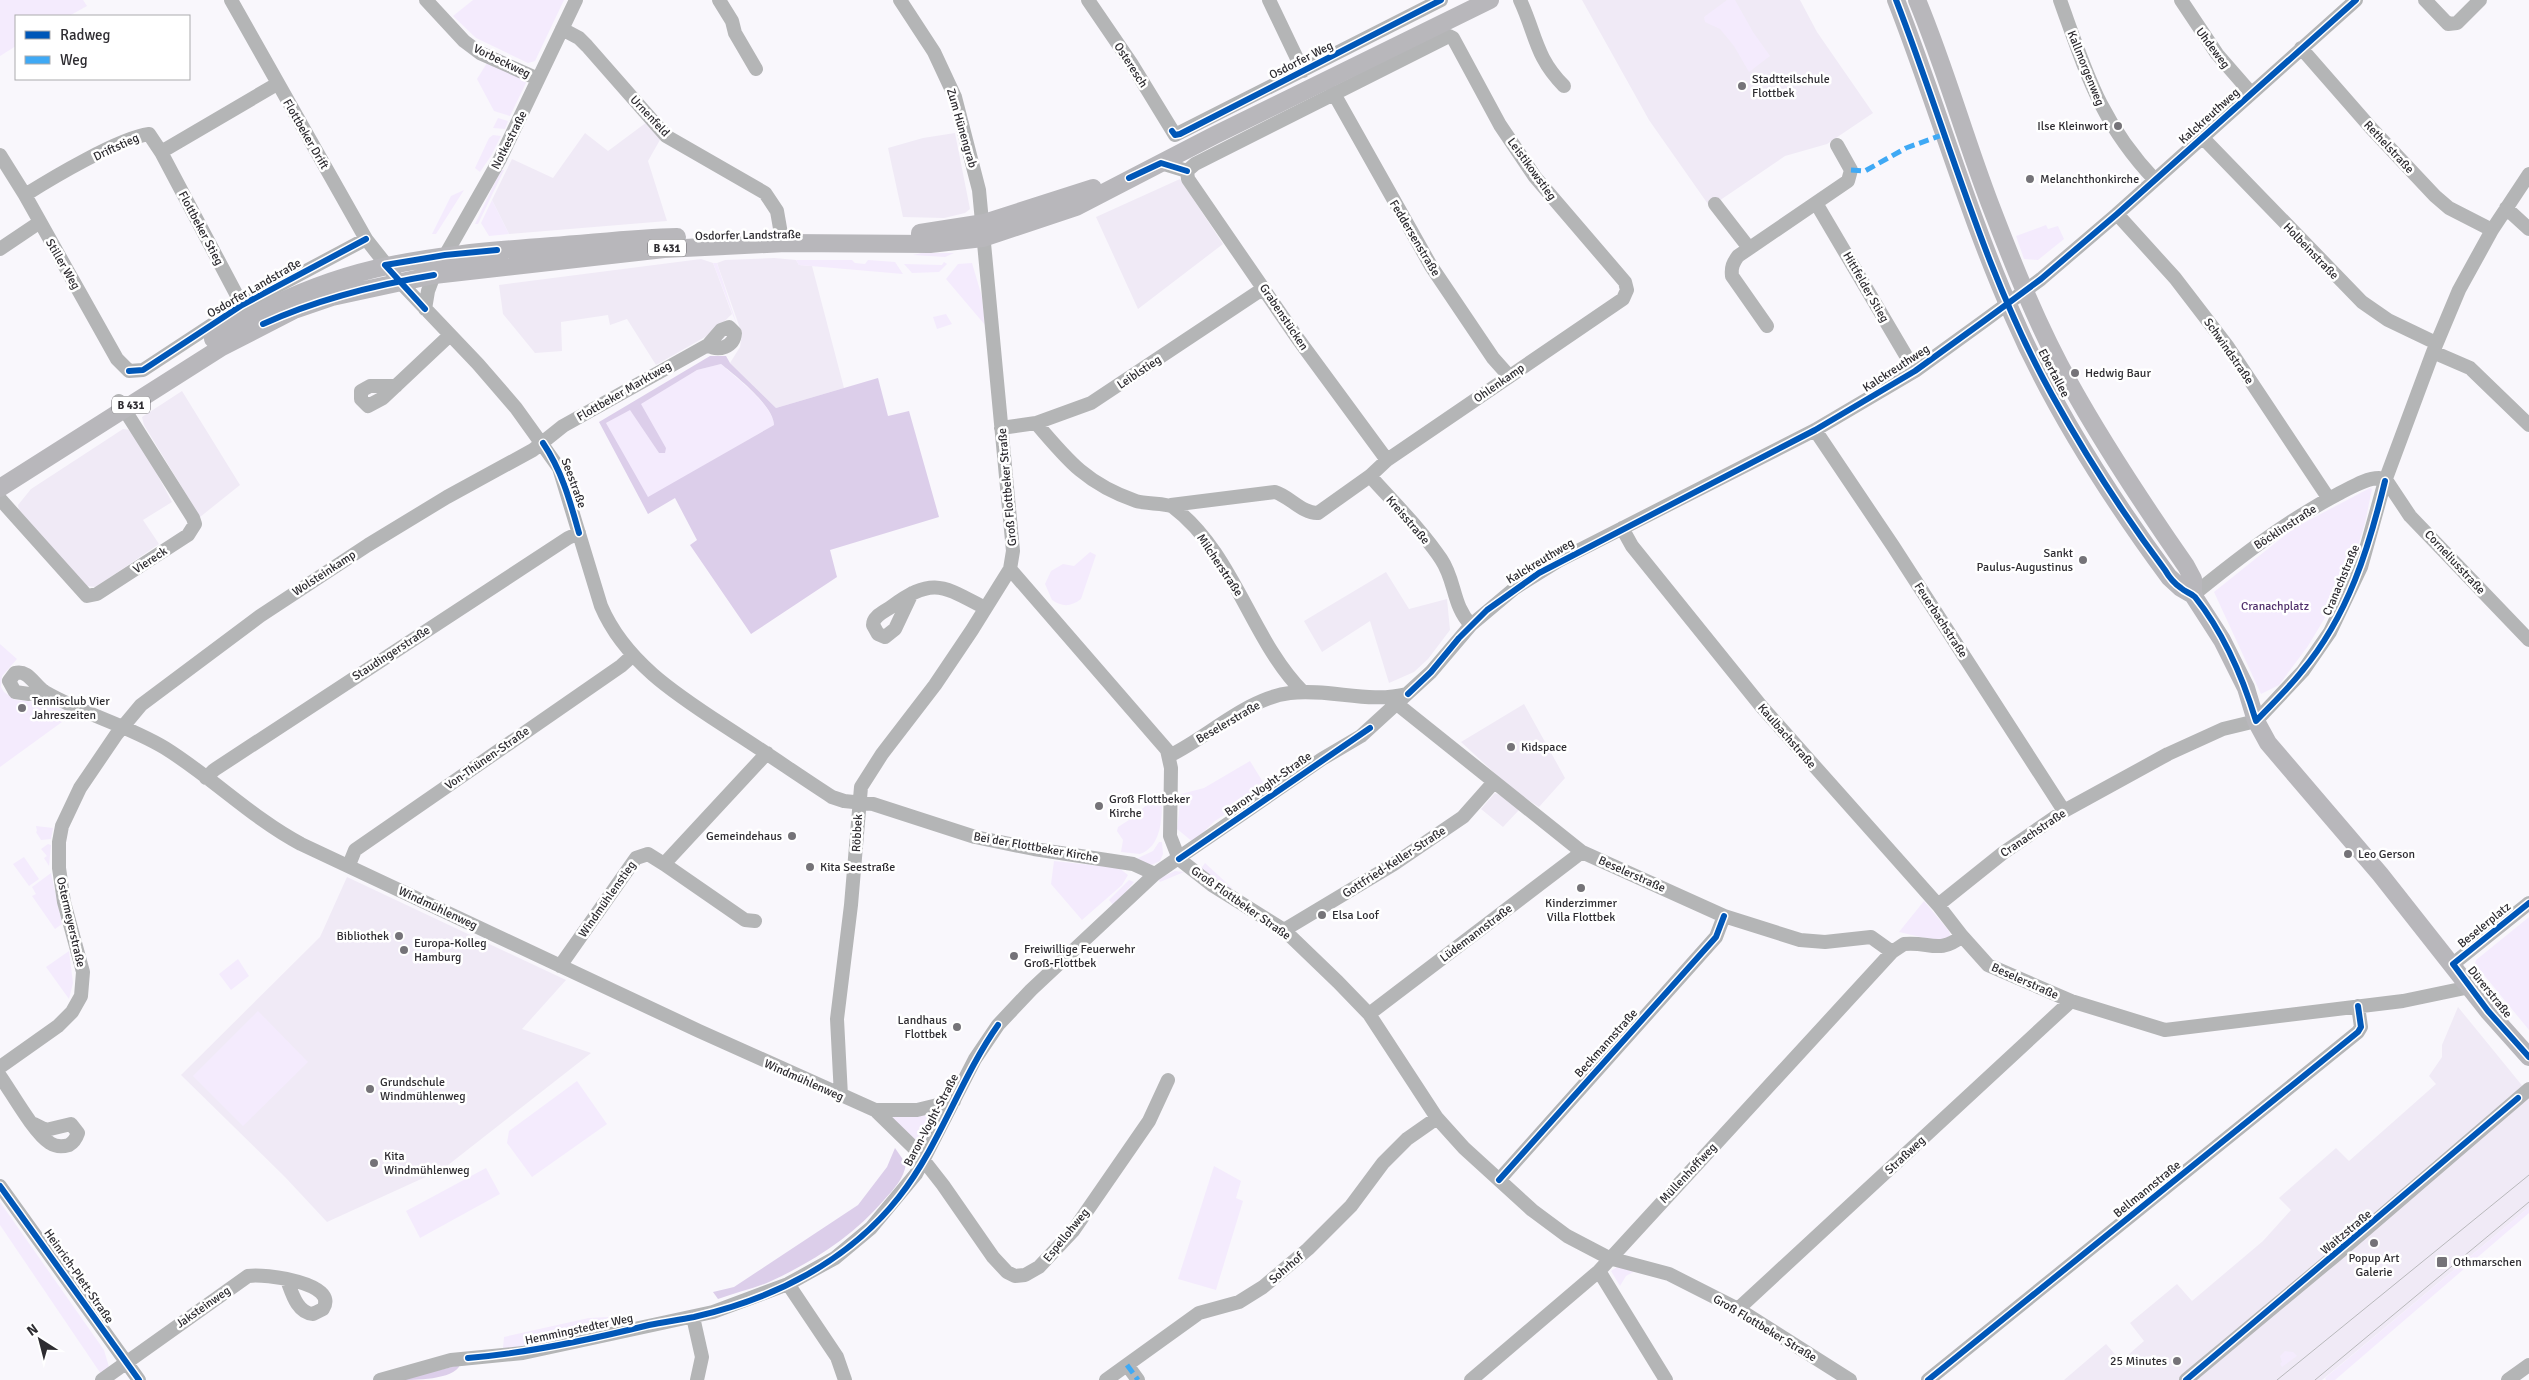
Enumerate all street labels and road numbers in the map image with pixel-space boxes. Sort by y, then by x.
street label: Uhdeweg [2192,25,2233,72]
street label: Kallmorgenweg [2064,28,2107,108]
street label: Osdorfer Weg [1267,38,1336,83]
street label: Osteresch [1110,40,1151,91]
street label: Vorbeckweg [471,41,533,82]
street label: Kalckreuthweg [2176,85,2243,148]
street label: Zum Hünengrab [943,87,980,170]
street label: Urnenfeld [627,92,673,140]
street label: Flottbeker Drift [279,96,332,172]
street label: Notkestraße [488,108,531,172]
street label: Rethelstraße [2360,118,2417,177]
street label: Driftstieg [91,130,141,165]
street label: Leistikowstieg [1504,135,1559,204]
street label: Flottbeker Stieg [175,189,226,268]
street label: Feddersenstraße [1386,197,1443,279]
street label: Holbeinstraße [2280,220,2342,283]
street label: Osdorfer Landstraße [695,227,801,244]
street label: Stiller Weg [42,236,83,292]
road number: B 431 [648,240,686,256]
street label: Hittfelder Stieg [1839,249,1892,325]
street label: Osdorfer Landstraße [205,255,304,321]
street label: Grabenstücken [1256,281,1311,353]
street label: Schwindstraße [2200,315,2257,387]
street label: Kalckreuthweg [1860,341,1932,396]
street label: Ebertallee [2035,346,2073,400]
street label: Leiblstieg [1114,352,1164,393]
street label: Flottbeker Marktweg [574,358,674,425]
street label: Ohlenkamp [1471,361,1528,406]
road number: B 431 [112,396,150,414]
street label: Groß Flottbeker Straße [995,427,1020,547]
street label: Seestraße [558,456,589,510]
street label: Kreisstraße [1383,493,1433,548]
street label: Böcklinstraße [2251,502,2319,553]
street label: Corneliusstraße [2421,527,2488,598]
street label: Milcherstraße [1193,531,1246,599]
street label: Kalckreuthweg [1504,535,1577,588]
street label: Cranachstraße [2320,542,2363,618]
street label: Viereck [130,544,170,577]
street label: Wolsteinkamp [290,547,359,599]
street label: Feuerbachstraße [1911,580,1971,661]
street label: Staudingerstraße [350,623,433,684]
street label: Beselerstraße [1193,698,1263,747]
street label: Kaulbachstraße [1754,701,1819,772]
street label: Von-Thünen-Straße [442,724,532,793]
street label: Baron-Voght-Straße [1222,749,1315,820]
street label: Cranachstraße [1998,806,2069,861]
street label: Röbbek [849,814,866,852]
street label: Gottfried-Keller-Straße [1340,823,1449,901]
street label: Bei der Flottbeker Kirche [972,829,1100,866]
street label: Beselerstraße [1596,853,1668,896]
street label: Windmühlenstieg [575,858,639,941]
street label: Groß Flottbeker Straße [1188,863,1294,944]
street label: Ostermeyerstraße [53,875,88,969]
street label: Windmühlenweg [396,884,480,933]
street label: Beselerplatz [2455,899,2514,951]
street label: Lüdemannstraße [1437,901,1516,966]
street label: Beselerstraße [1989,960,2061,1003]
street label: Dürerstraße [2464,963,2515,1021]
street label: Beckmannstraße [1572,1006,1641,1081]
street label: Windmühlenweg [762,1056,846,1105]
street label: Baron-Voght-Straße [901,1071,962,1169]
street label: Straßweg [1882,1133,1929,1178]
street label: Müllenhoffweg [1657,1140,1720,1207]
street label: Bellmannstraße [2111,1158,2184,1221]
street label: Espellohweg [1040,1205,1093,1265]
street label: Waitzstraße [2318,1207,2375,1258]
street label: Heinrich-Plett-Straße [40,1226,117,1326]
street label: Sohrhof [1266,1249,1307,1287]
street label: Jaksteinweg [173,1283,233,1332]
street label: Groß Flottbeker Straße [1710,1292,1819,1365]
street label: Hemmingstedter Weg [524,1311,635,1348]

